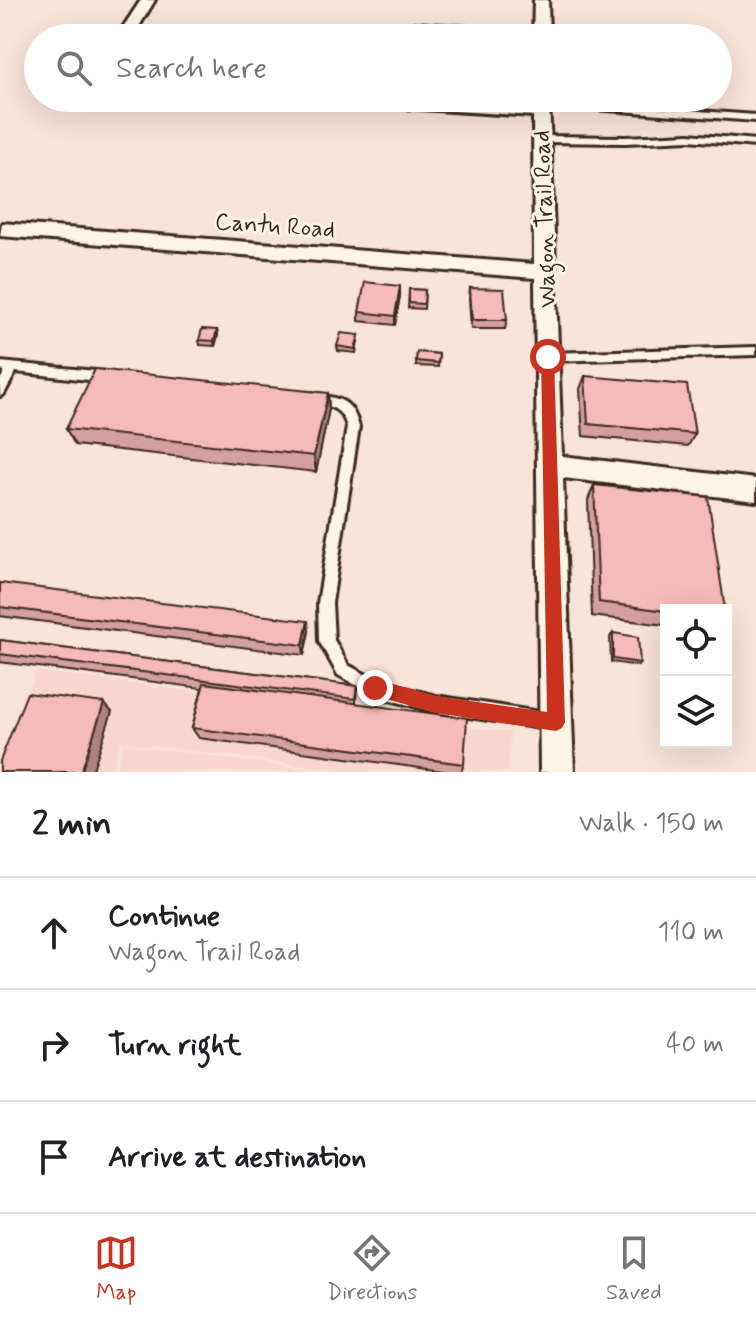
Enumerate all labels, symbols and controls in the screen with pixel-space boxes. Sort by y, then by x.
search box [24,24,732,112]
icon: search [52,46,96,90]
text: Search here [116,49,267,88]
street label: Wagon Trail Road [527,130,567,308]
street label: Cantu Road [214,207,336,246]
route start [530,339,566,375]
map controls [660,604,732,748]
button: locate [660,604,732,676]
route end [357,670,393,706]
button: layers [660,676,732,748]
text: 2 min [32,802,112,847]
text: Walk · 150 m [579,807,724,841]
text: Continue [108,897,220,936]
icon: ahead [32,911,76,955]
text: 110 m [658,916,724,950]
text: Wagon Trail Road [108,936,300,970]
icon: right [32,1023,76,1067]
text: Turn right [108,1026,241,1065]
text: 40 m [666,1028,724,1062]
icon: arrive [32,1135,76,1179]
text: Arrive at destination [108,1138,366,1177]
tab: Map [94,1231,138,1307]
tab: Directions [327,1231,417,1307]
tab: Saved [606,1231,662,1307]

